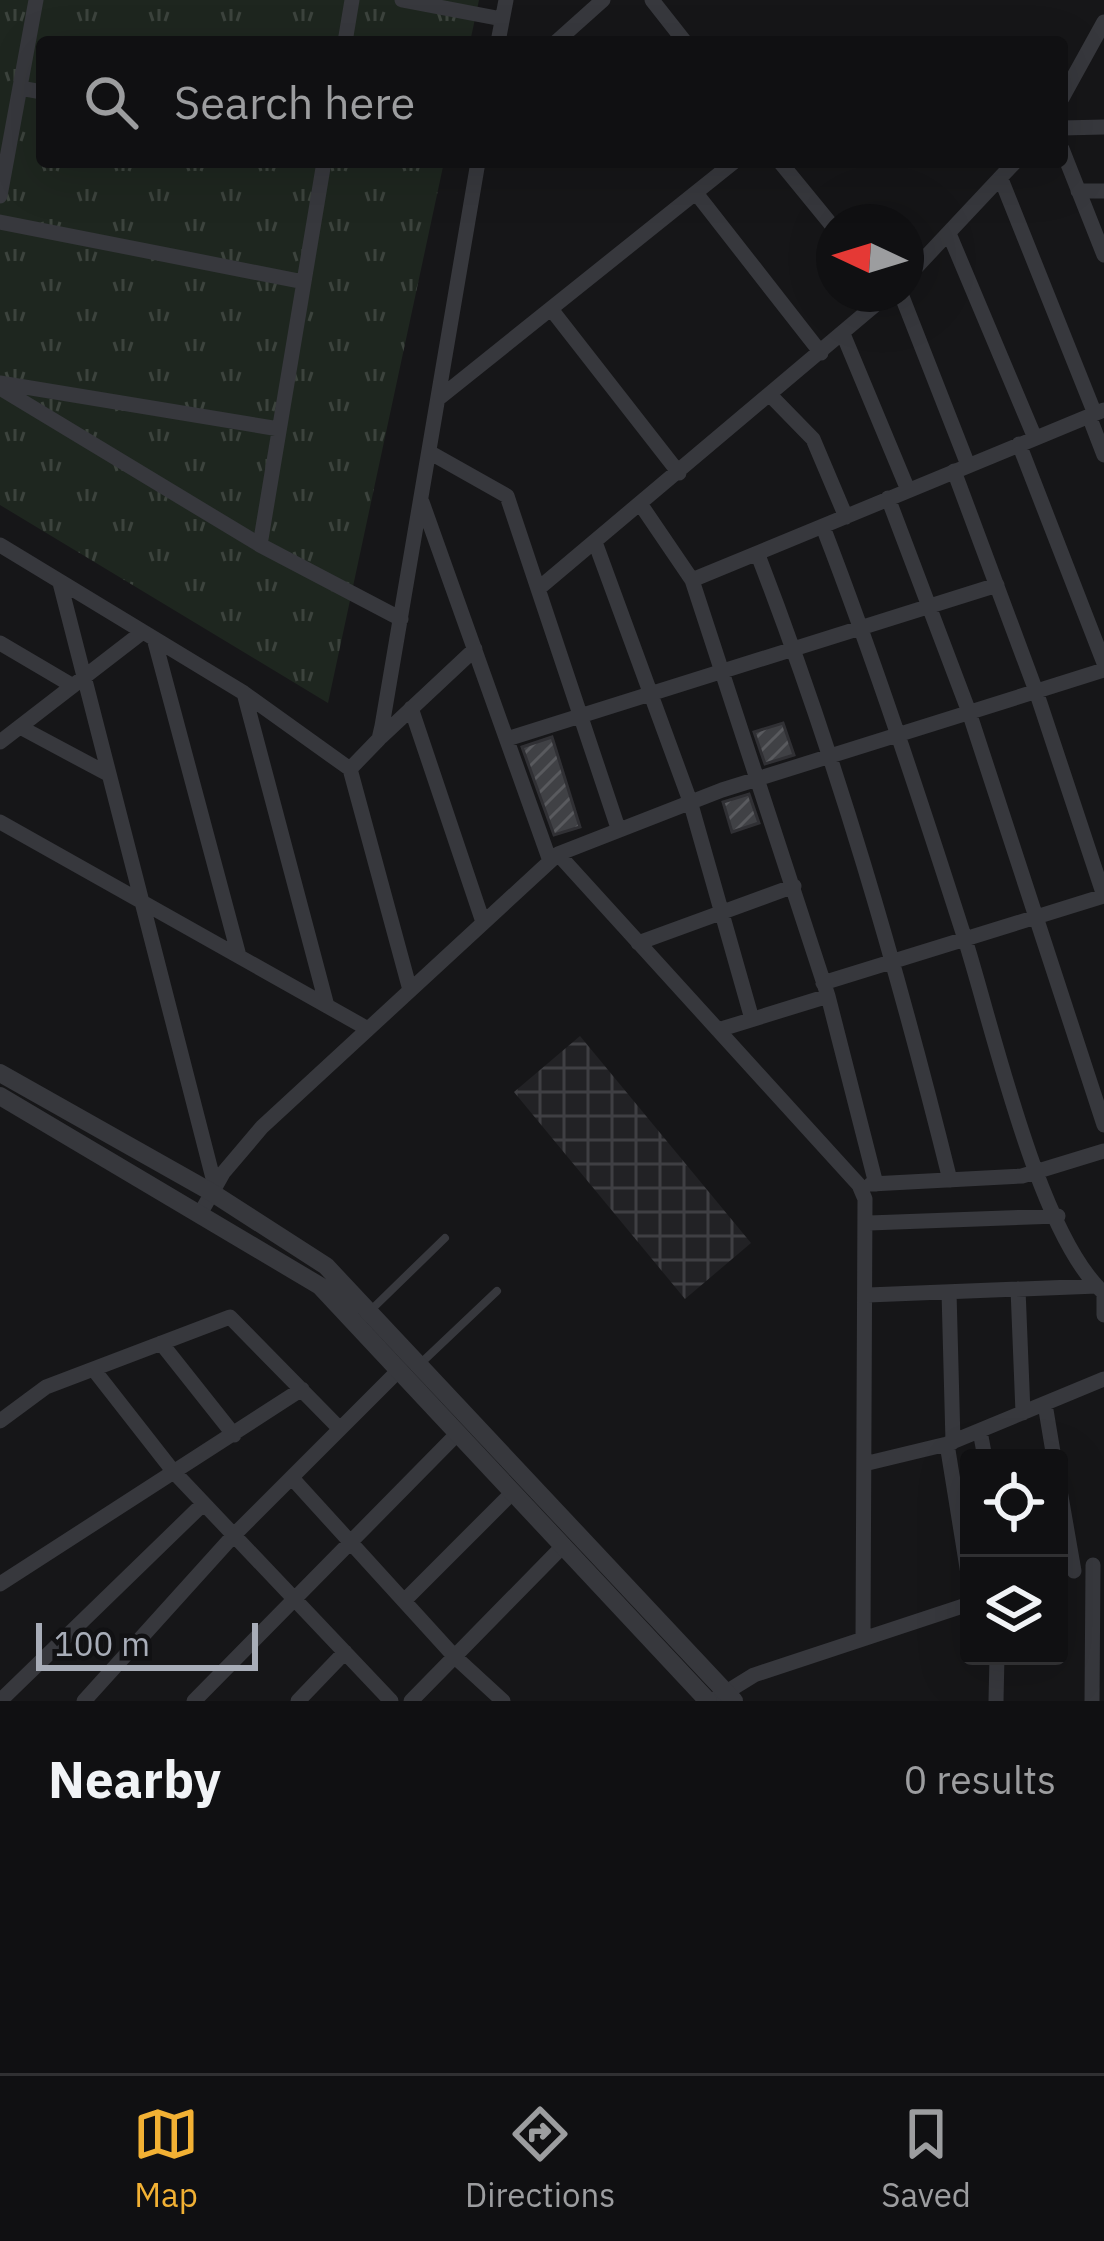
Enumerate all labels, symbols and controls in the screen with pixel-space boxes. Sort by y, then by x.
search box [36,36,1068,168]
icon: search [78,69,144,135]
text: Search here [174,73,415,131]
north arrow [816,204,924,312]
map controls [960,1449,1068,1665]
button: locate [960,1449,1068,1557]
button: layers [960,1557,1068,1665]
scale bar [36,1617,258,1670]
text: 100 m [54,1622,150,1665]
text: Nearby [48,1746,221,1812]
text: 0 results [904,1754,1056,1805]
tab: Map [133,2101,199,2216]
tab: Directions [465,2101,615,2216]
tab: Saved [881,2101,971,2216]

